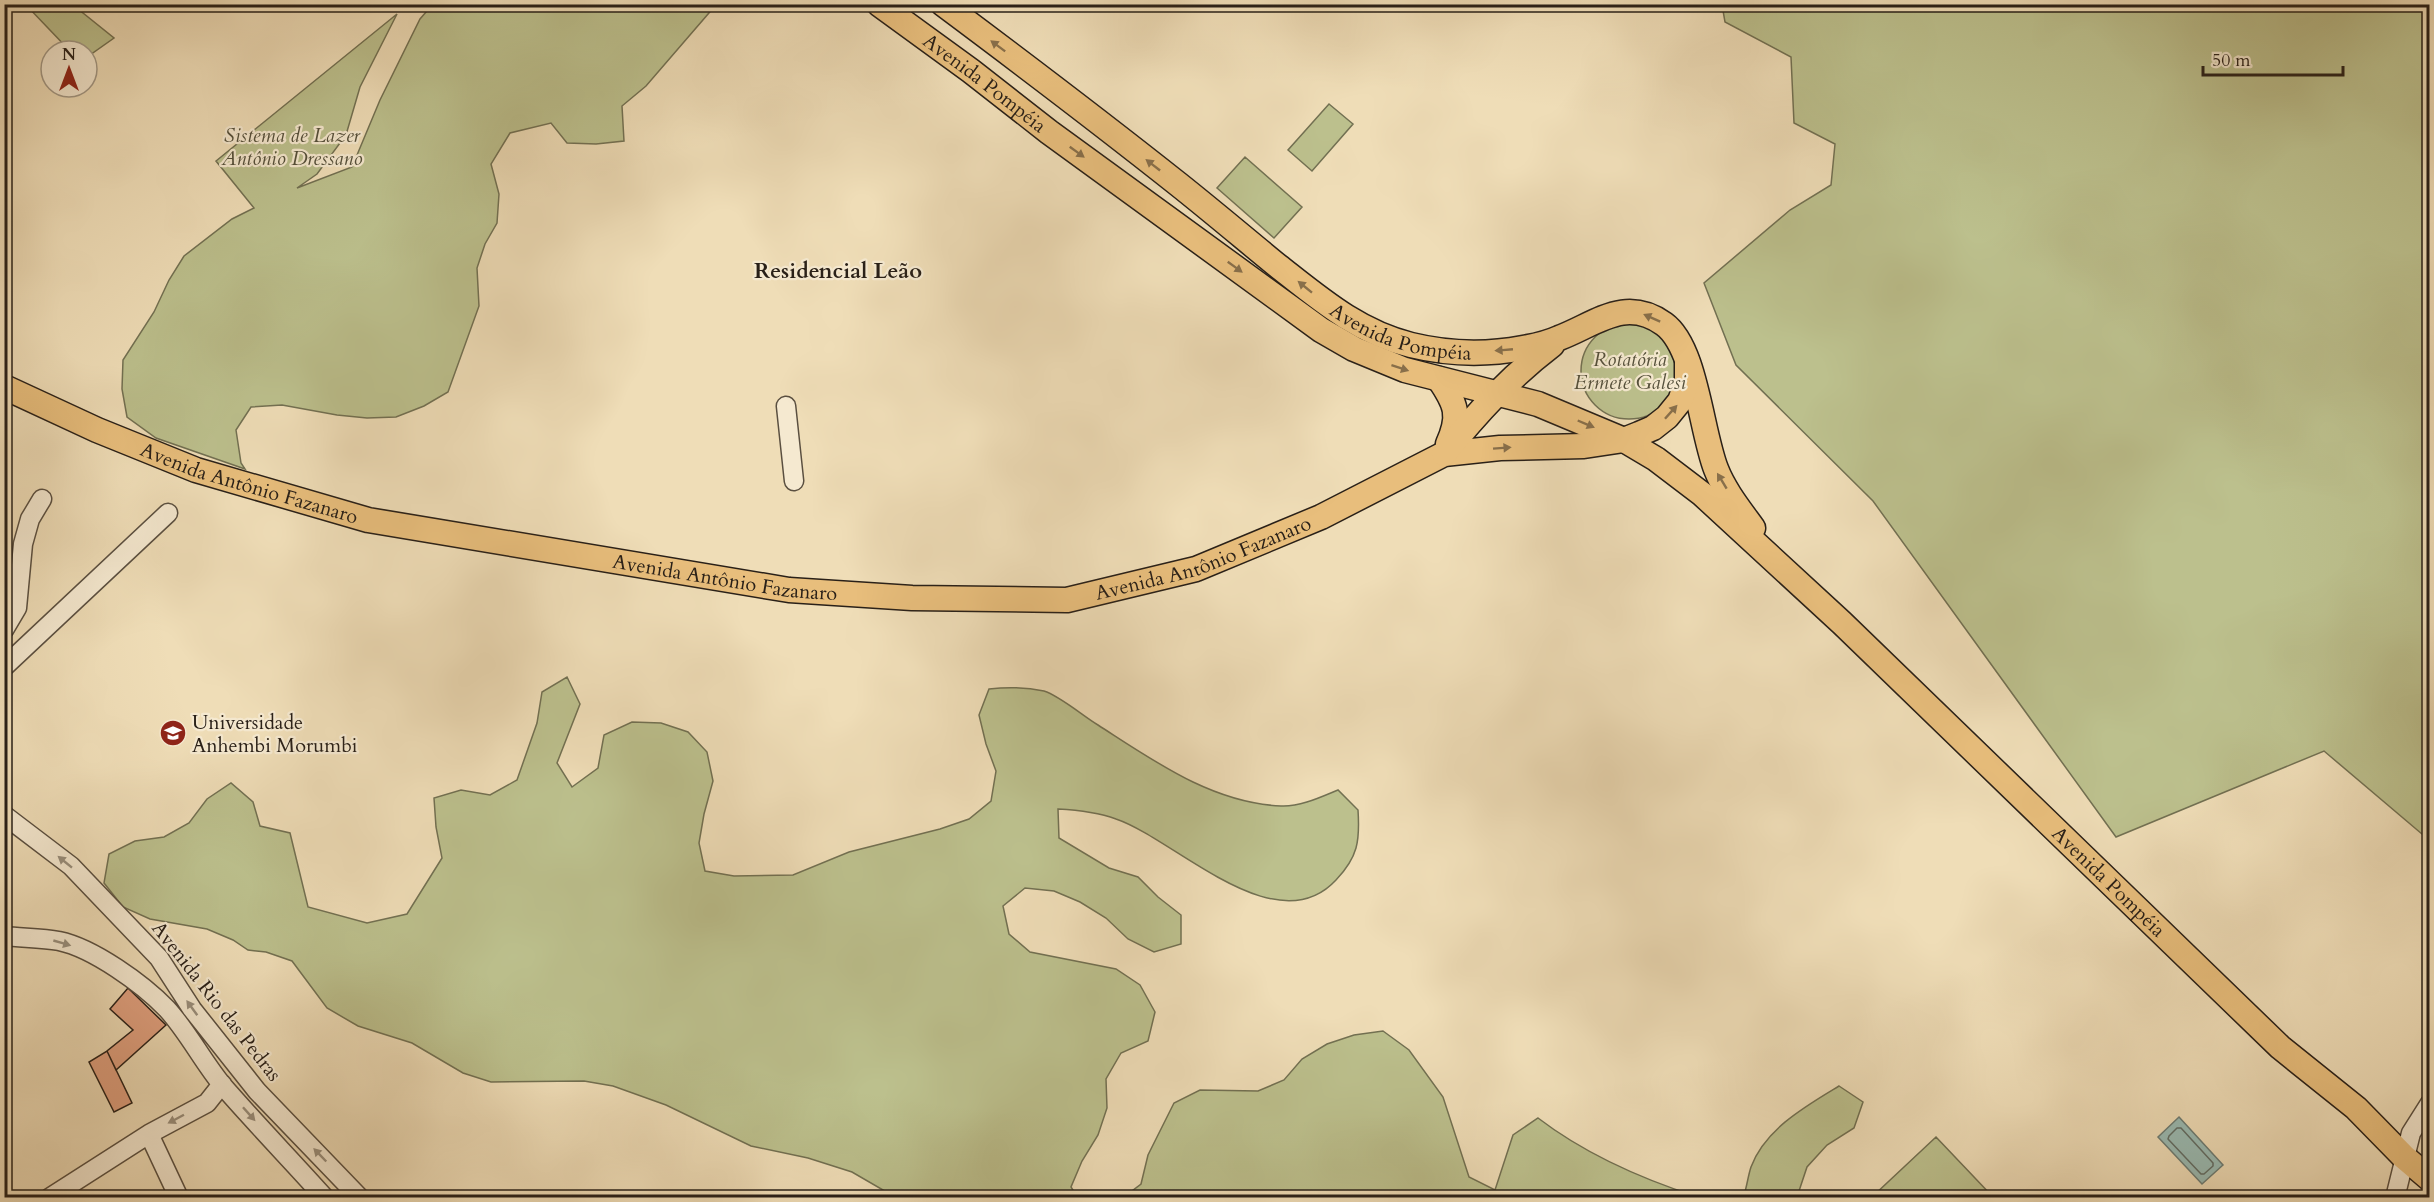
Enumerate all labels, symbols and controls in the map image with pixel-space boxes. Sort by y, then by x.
street label: Avenida Pompéia [917,27,1052,139]
north arrow [39,39,99,99]
scale bar [2203,39,2342,77]
one-way arrow [991,40,1007,52]
text: N [62,44,76,66]
text: 50 m [2212,48,2251,73]
park label: Sistema de Lazer Antônio Dressano [220,122,363,172]
one-way arrow [1068,146,1084,158]
one-way arrow [1145,158,1161,171]
district label: Residencial Leão [754,256,922,286]
one-way arrow [1227,260,1242,272]
one-way arrow [1297,281,1313,294]
street label: Avenida Pompéia [1324,297,1472,367]
one-way arrow [1643,314,1660,323]
one-way arrow [1494,345,1513,355]
park label: Rotatória Ermete Galesi [1574,346,1687,396]
one-way arrow [1391,363,1409,373]
one-way arrow [1664,405,1677,420]
one-way arrow [1578,419,1596,429]
street label: Avenida Antônio Fazanaro [136,436,361,530]
one-way arrow [1492,443,1511,453]
one-way arrow [1717,473,1728,489]
street label: Avenida Antônio Fazanaro [1092,510,1315,607]
street label: Avenida Antônio Fazanaro [611,548,838,607]
place label: Universidade Anhembi Morumbi [192,709,358,759]
school or university icon: Universidade Anhembi Morumbi [158,718,188,748]
street label: Avenida Pompéia [2046,820,2172,943]
one-way arrow [57,855,73,868]
street label: Avenida Rio das Pedras [146,916,288,1087]
one-way arrow [53,939,71,949]
one-way arrow [186,1001,198,1017]
one-way arrow [242,1106,256,1121]
one-way arrow [168,1114,185,1124]
one-way arrow [313,1148,327,1163]

